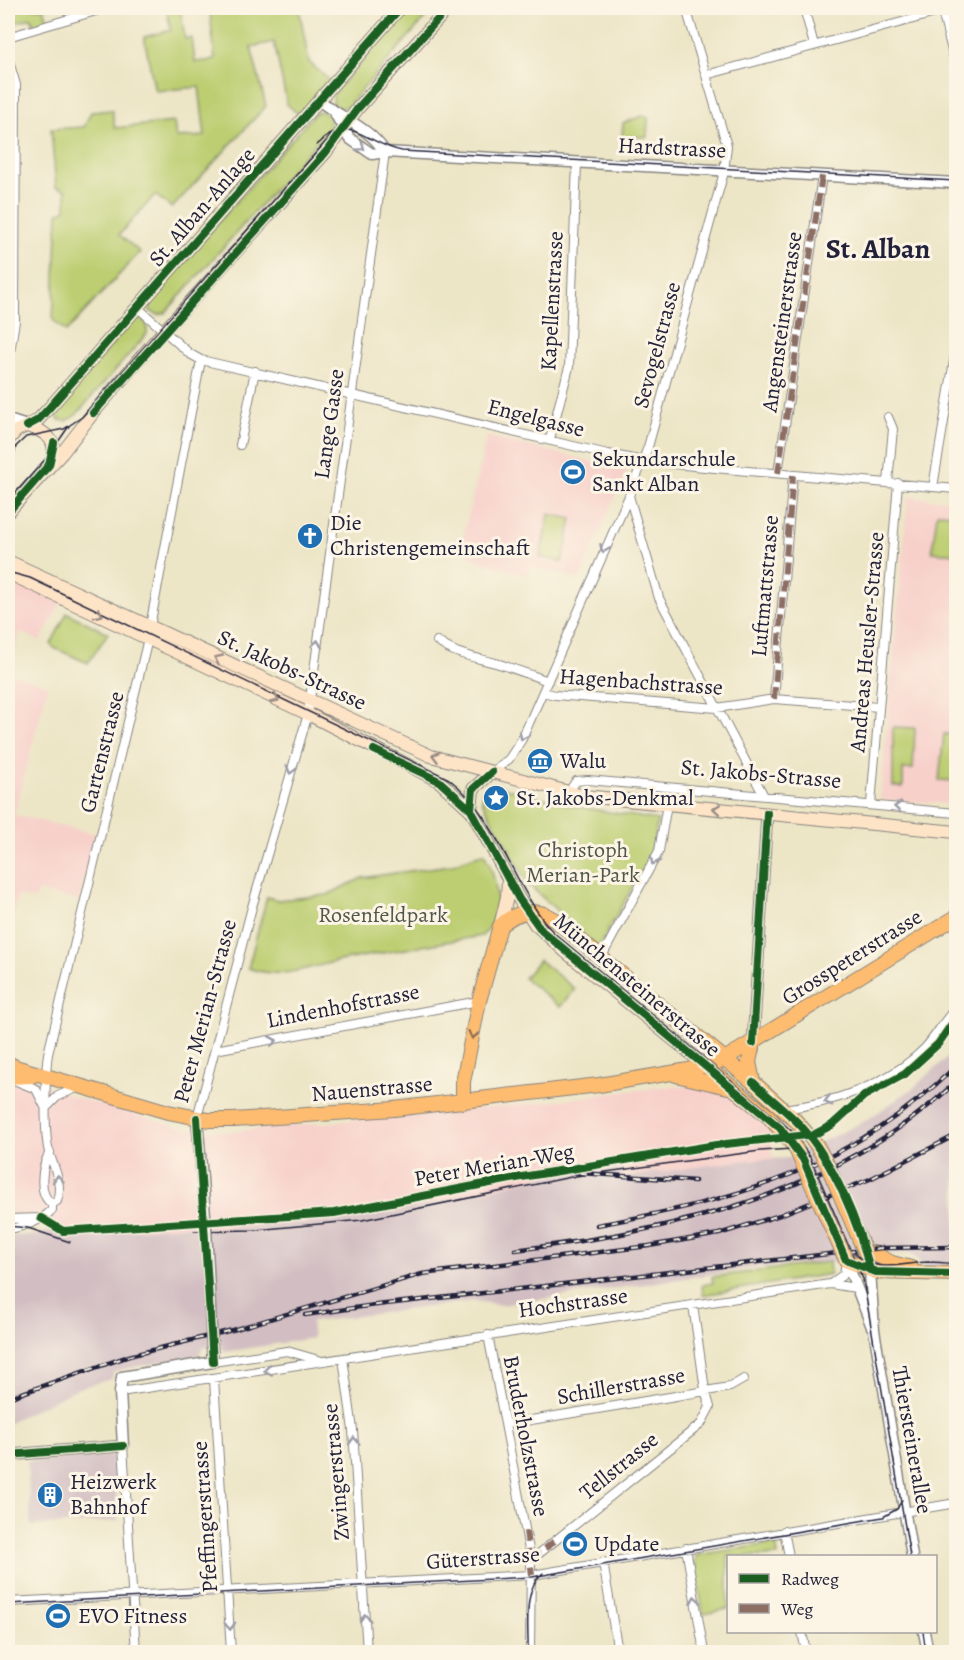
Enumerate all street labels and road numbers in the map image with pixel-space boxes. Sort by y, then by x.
street label: Hardstrasse [617,130,727,166]
street label: St. Alban-Anlage [142,141,262,273]
street label: Kapellenstrasse [533,230,571,372]
street label: Angensteinerstrasse [754,230,810,415]
street label: Sevogelstrasse [626,278,688,412]
street label: Lange Gasse [306,367,352,481]
street label: Engelgasse [484,391,588,445]
street label: Luftmattstrasse [744,514,786,658]
street label: Andreas Heusler-Strasse [842,531,892,754]
street label: St. Jakobs-Strasse [213,622,371,718]
street label: Hagenbachstrasse [558,661,724,703]
street label: Gartenstrasse [72,688,132,816]
street label: St. Jakobs-Strasse [679,752,843,796]
street label: Grosspeterstrasse [776,902,928,1012]
street label: Münchensteinerstrasse [547,906,727,1064]
street label: Peter Merian-Strasse [166,916,244,1106]
street label: Lindenhofstrasse [264,976,422,1036]
street label: Nauenstrasse [310,1069,434,1109]
street label: Peter Merian-Weg [412,1136,576,1194]
street label: Hochstrasse [516,1280,630,1326]
street label: Bruderholzstrasse [496,1353,556,1519]
street label: Schillerstrasse [555,1360,687,1412]
street label: Thiersteinerallee [884,1364,940,1516]
street label: Zwingerstrasse [315,1402,357,1542]
street label: Tellstrasse [573,1425,665,1507]
street label: Pfeffingerstrasse [185,1440,225,1594]
street label: Güterstrasse [425,1539,541,1577]

